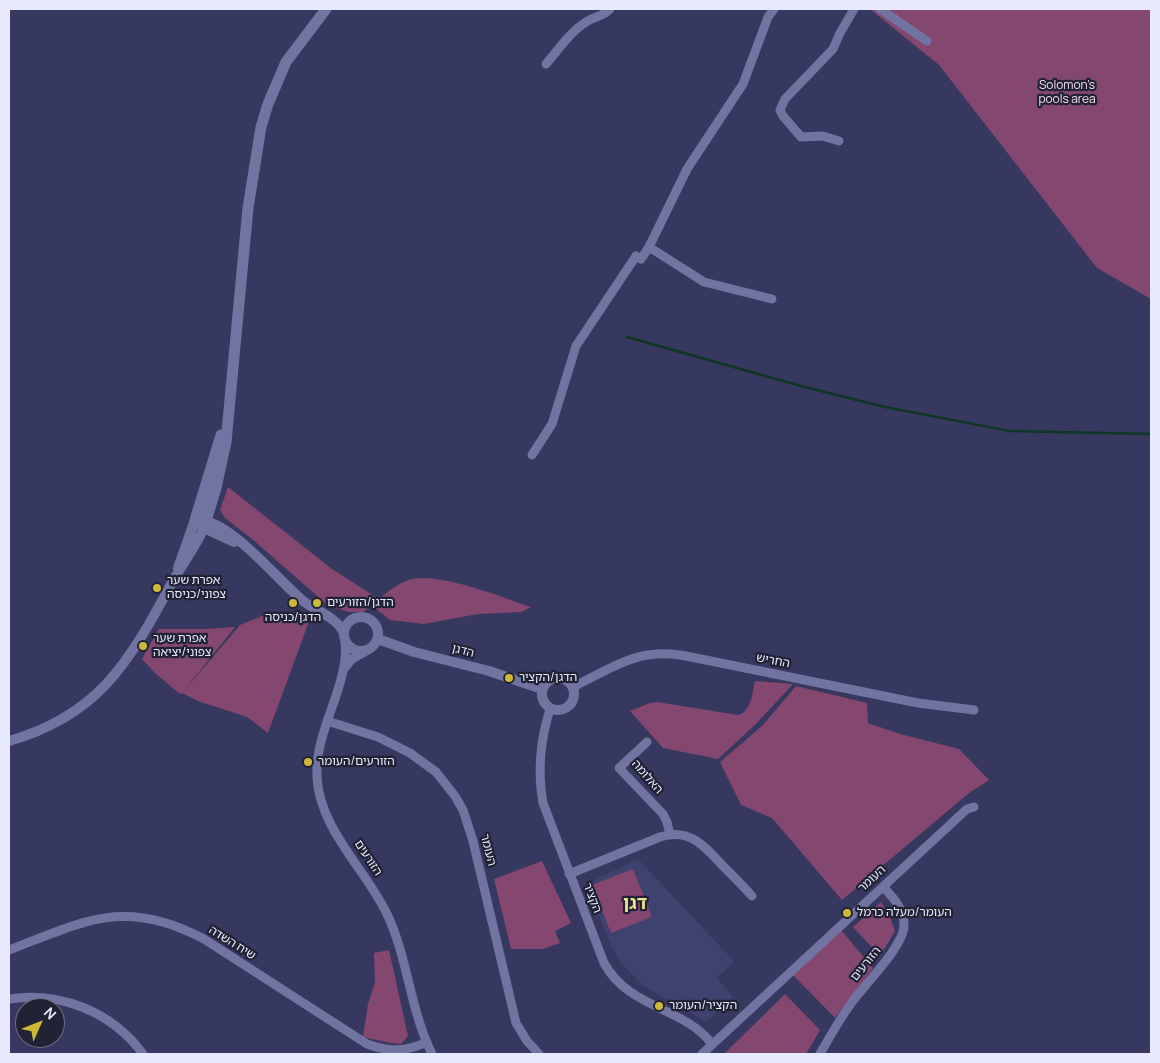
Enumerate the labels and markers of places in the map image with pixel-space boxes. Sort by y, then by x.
place label: אפרת שער צפוני/כניסה [167,574,226,602]
marker: אפרת שער צפוני/כניסה [151,582,163,594]
place label: הדגן/הזורעים [327,596,394,610]
marker: הדגן/כניסה [287,597,299,609]
marker: הדגן/הזורעים [311,597,323,609]
place label: הדגן/כניסה [265,611,321,625]
place label: אפרת שער צפוני/יציאה [153,632,211,660]
marker: אפרת שער צפוני/יציאה [137,640,149,652]
place label: הדגן/הקציר [519,671,577,685]
marker: הדגן/הקציר [503,672,515,684]
place label: הזורעים/העומר [318,755,395,769]
marker: הזורעים/העומר [302,756,314,768]
place label: העומר/מעלה כרמל [857,906,952,920]
marker: העומר/מעלה כרמל [841,907,853,919]
place label: הקציר/העומר [669,999,737,1013]
marker: הקציר/העומר [653,1000,665,1012]

